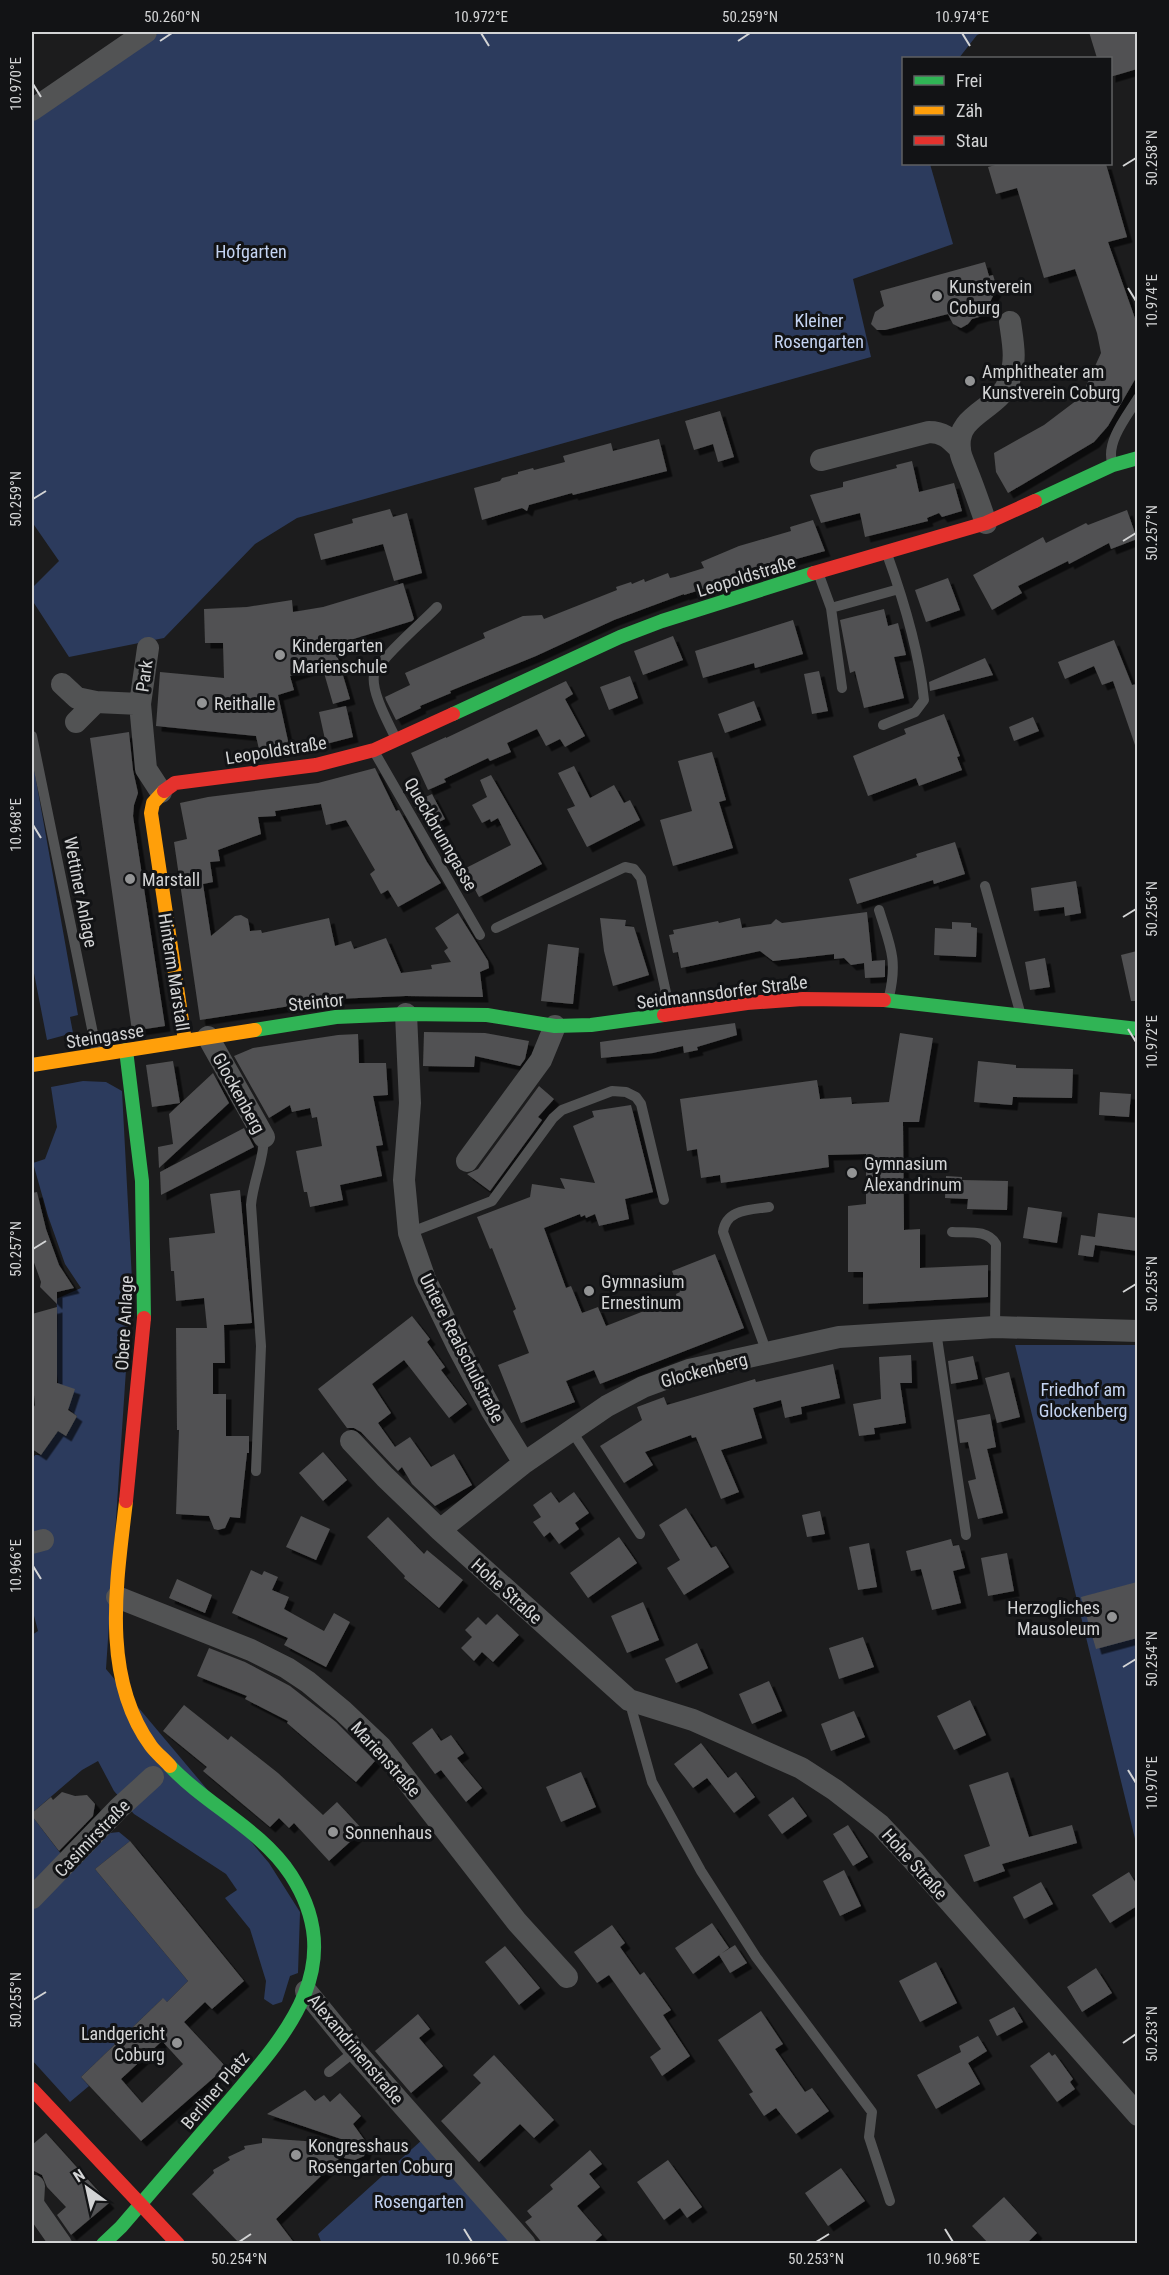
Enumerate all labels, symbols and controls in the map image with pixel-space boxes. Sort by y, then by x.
text: 50.260°N [144,8,200,26]
text: 10.972°E [454,8,508,26]
text: 50.259°N [722,8,778,26]
text: 10.974°E [935,8,989,26]
text: 10.970°E [7,57,25,111]
legend [902,57,1112,165]
text: Frei [956,70,982,91]
text: Zäh [956,100,983,121]
text: Stau [956,130,988,151]
text: 50.258°N [1143,130,1161,186]
park label: Hofgarten [215,241,287,262]
text: 10.974°E [1143,274,1161,328]
place label: Kunstverein Coburg [949,276,1032,318]
marker: Kunstverein Coburg [930,289,944,303]
park label: Kleiner Rosengarten [774,310,864,352]
place label: Amphitheater am Kunstverein Coburg [982,361,1120,403]
marker: Amphitheater am Kunstverein Coburg [963,374,977,388]
text: 50.259°N [7,471,25,527]
text: 50.257°N [1143,505,1161,561]
street label: Leopoldstraße [694,551,798,601]
place label: Kindergarten Marienschule [292,635,387,677]
marker: Kindergarten Marienschule [273,648,287,662]
street label: Park [131,659,157,693]
place label: Reithalle [214,693,275,714]
marker: Reithalle [195,696,209,710]
street label: Leopoldstraße [224,732,328,768]
street label: Queckbrunngasse [400,774,482,894]
text: 10.968°E [7,798,25,852]
street label: Wettiner Anlage [60,835,102,949]
place label: Marstall [142,869,200,890]
marker: Marstall [123,872,137,886]
text: 50.256°N [1143,881,1161,937]
street label: Hinterm Marstall [154,912,194,1032]
street label: Seidmannsdorfer Straße [635,971,809,1013]
street label: Steintor [287,989,345,1015]
text: 10.972°E [1143,1015,1161,1069]
street label: Steingasse [65,1020,145,1052]
street label: Glockenberg [208,1049,270,1137]
place label: Gymnasium Alexandrinum [864,1153,962,1195]
marker: Gymnasium Alexandrinum [845,1166,859,1180]
text: 50.257°N [7,1221,25,1277]
text: 50.255°N [1143,1256,1161,1312]
street label: Untere Realschulstraße [415,1270,509,1426]
place label: Gymnasium Ernestinum [601,1271,685,1313]
street label: Obere Anlage [111,1275,137,1371]
marker: Gymnasium Ernestinum [582,1284,596,1298]
street label: Glockenberg [658,1348,750,1392]
park label: Friedhof am Glockenberg [1039,1379,1127,1421]
text: 10.966°E [7,1539,25,1593]
street label: Hohe Straße [467,1554,547,1628]
place label: Herzogliches Mausoleum [1007,1597,1100,1639]
marker: Herzogliches Mausoleum [1105,1610,1119,1624]
text: 50.254°N [1143,1631,1161,1687]
street label: Marienstraße [347,1717,425,1801]
text: 10.970°E [1143,1756,1161,1810]
street label: Casimirstraße [50,1795,134,1881]
place label: Sonnenhaus [345,1822,432,1843]
street label: Hohe Straße [878,1824,952,1904]
marker: Sonnenhaus [326,1825,340,1839]
text: 50.255°N [7,1972,25,2028]
street label: Alexandrinenstraße [304,1989,408,2109]
text: 50.253°N [1143,2006,1161,2062]
place label: Landgericht Coburg [81,2023,165,2065]
marker: Landgericht Coburg [170,2036,184,2050]
street label: Berliner Platz [177,2047,254,2133]
place label: Kongresshaus Rosengarten Coburg [308,2135,453,2177]
marker: Kongresshaus Rosengarten Coburg [289,2148,303,2162]
north arrow [57,2158,117,2218]
text: N [70,2165,88,2186]
park label: Rosengarten [374,2191,464,2212]
text: 50.254°N [211,2250,267,2268]
text: 10.966°E [445,2250,499,2268]
text: 50.253°N [788,2250,844,2268]
text: 10.968°E [926,2250,980,2268]

